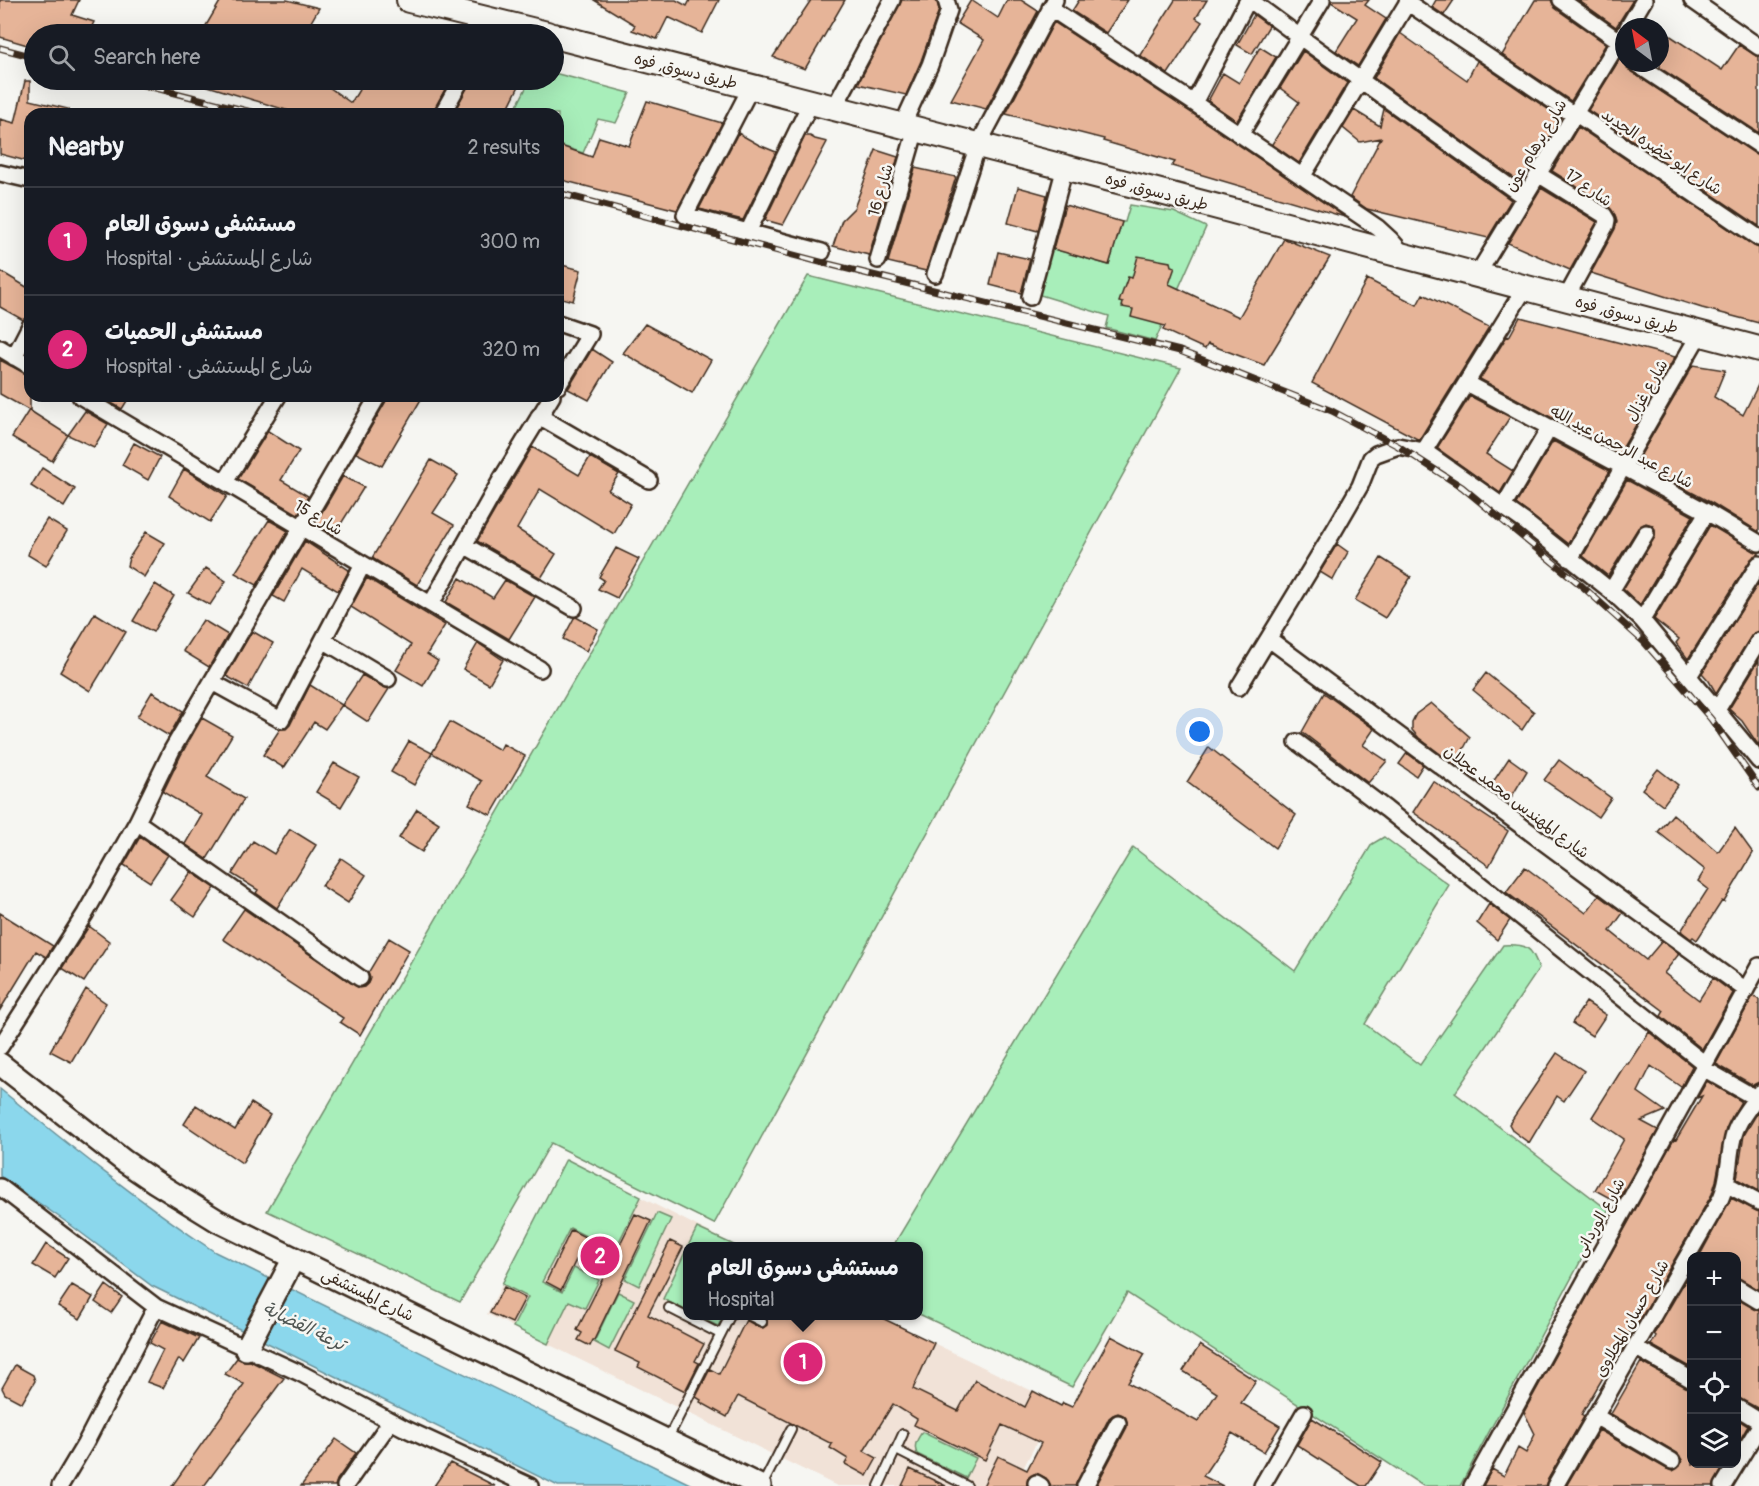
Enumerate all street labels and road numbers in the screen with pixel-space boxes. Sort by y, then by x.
street label: طريق دسوق, فوه [632,48,740,93]
street label: شارع برهام عون [1500,96,1573,196]
street label: شارع ابو خضره الجديد [1597,104,1726,200]
street label: شارع 16 [864,162,899,219]
street label: شارع 17 [1560,164,1616,212]
street label: طريق دسوق, فوه [1103,169,1210,215]
street label: طريق دسوق, فوه [1573,292,1680,338]
street label: شارع غزال [1621,356,1673,425]
street label: شارع عبد الرحمن عبد الله [1546,401,1696,494]
street label: شارع 15 [290,496,346,541]
street label: شارع المهندس محمد عجلان [1439,741,1593,864]
street label: شارع الوردانى [1570,1175,1631,1261]
street label: شارع حسان المحلاوى [1590,1256,1674,1381]
street label: شارع المستشفى [318,1264,417,1327]

